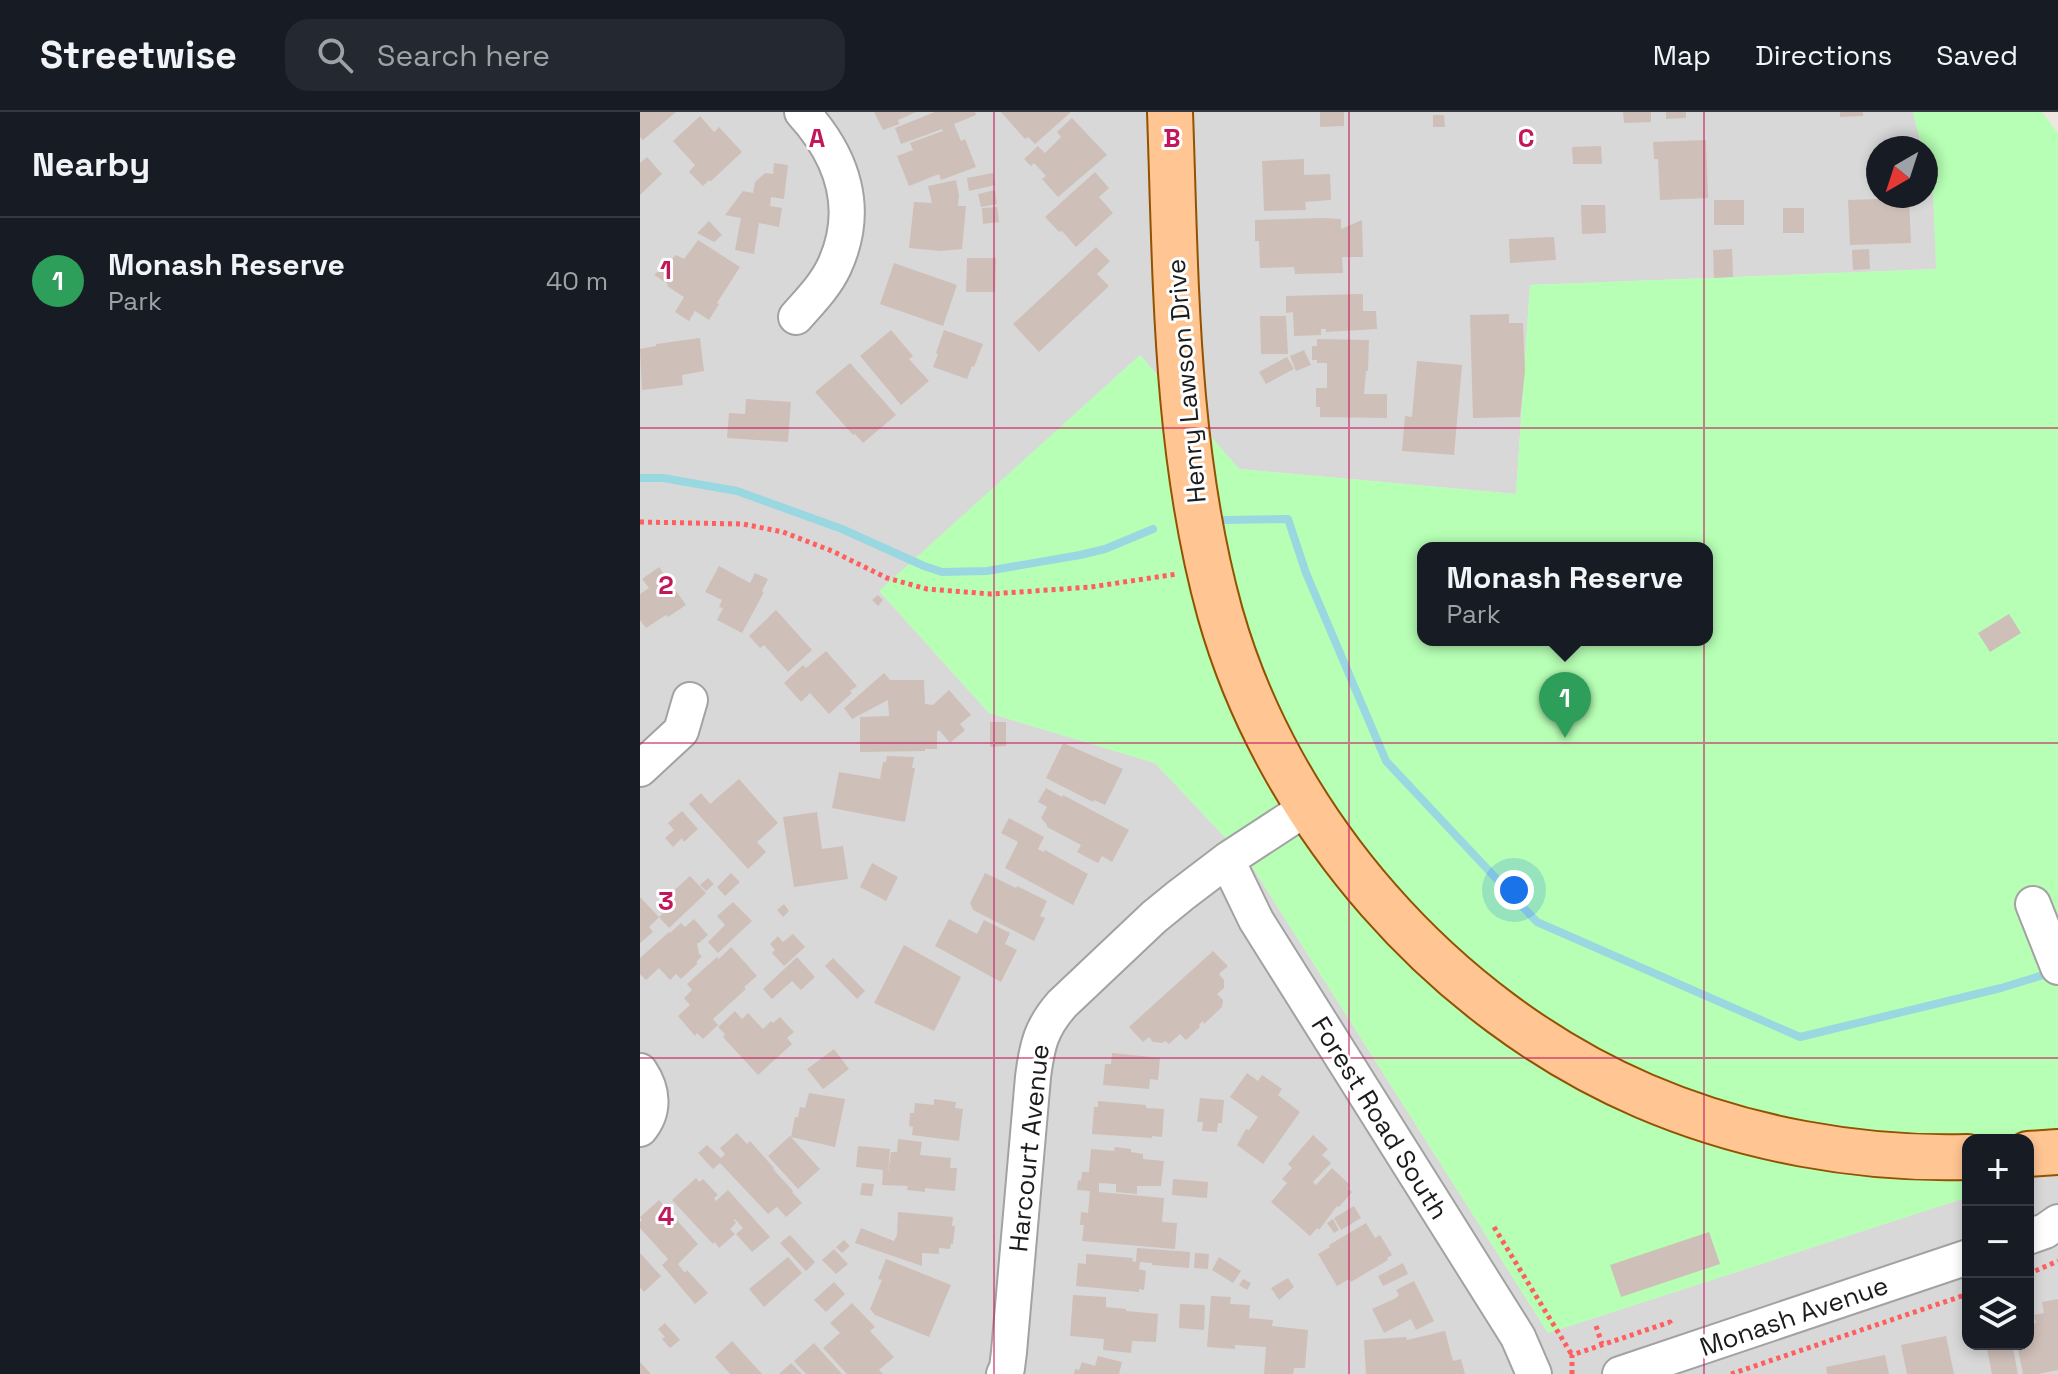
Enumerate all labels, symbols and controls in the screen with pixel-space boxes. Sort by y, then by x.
search box [285,19,845,91]
text: Streetwise [40,31,237,79]
icon: search [313,33,357,77]
text: Search here [377,36,550,75]
text: Map [1653,37,1711,73]
text: Directions [1755,37,1892,73]
text: Saved [1936,37,2018,73]
text: A [809,121,826,155]
text: B [1163,121,1181,155]
text: C [1518,121,1534,155]
north arrow [1866,136,1938,208]
text: Nearby [32,143,150,186]
text: Monash Reserve [108,245,345,284]
text: 1 [660,253,672,287]
street label: Henry Lawson Drive [1158,257,1214,505]
text: 1 [52,264,64,298]
text: 40 m [546,264,608,298]
text: Park [108,284,162,318]
popup [1417,542,1713,646]
text: Monash Reserve [1447,558,1683,597]
text: 2 [658,568,674,602]
text: Park [1447,597,1501,631]
pin: 1 [1539,672,1591,738]
your location [1494,870,1534,910]
text: 3 [658,884,674,918]
street label: Forest Road South [1304,1010,1456,1226]
street label: Harcourt Avenue [1001,1042,1057,1254]
map controls [1962,1134,2034,1350]
button: + [1962,1134,2034,1206]
text: 4 [658,1199,674,1233]
button: − [1962,1206,2034,1278]
street label: Monash Avenue [1695,1268,1893,1364]
button: layers [1962,1278,2034,1350]

